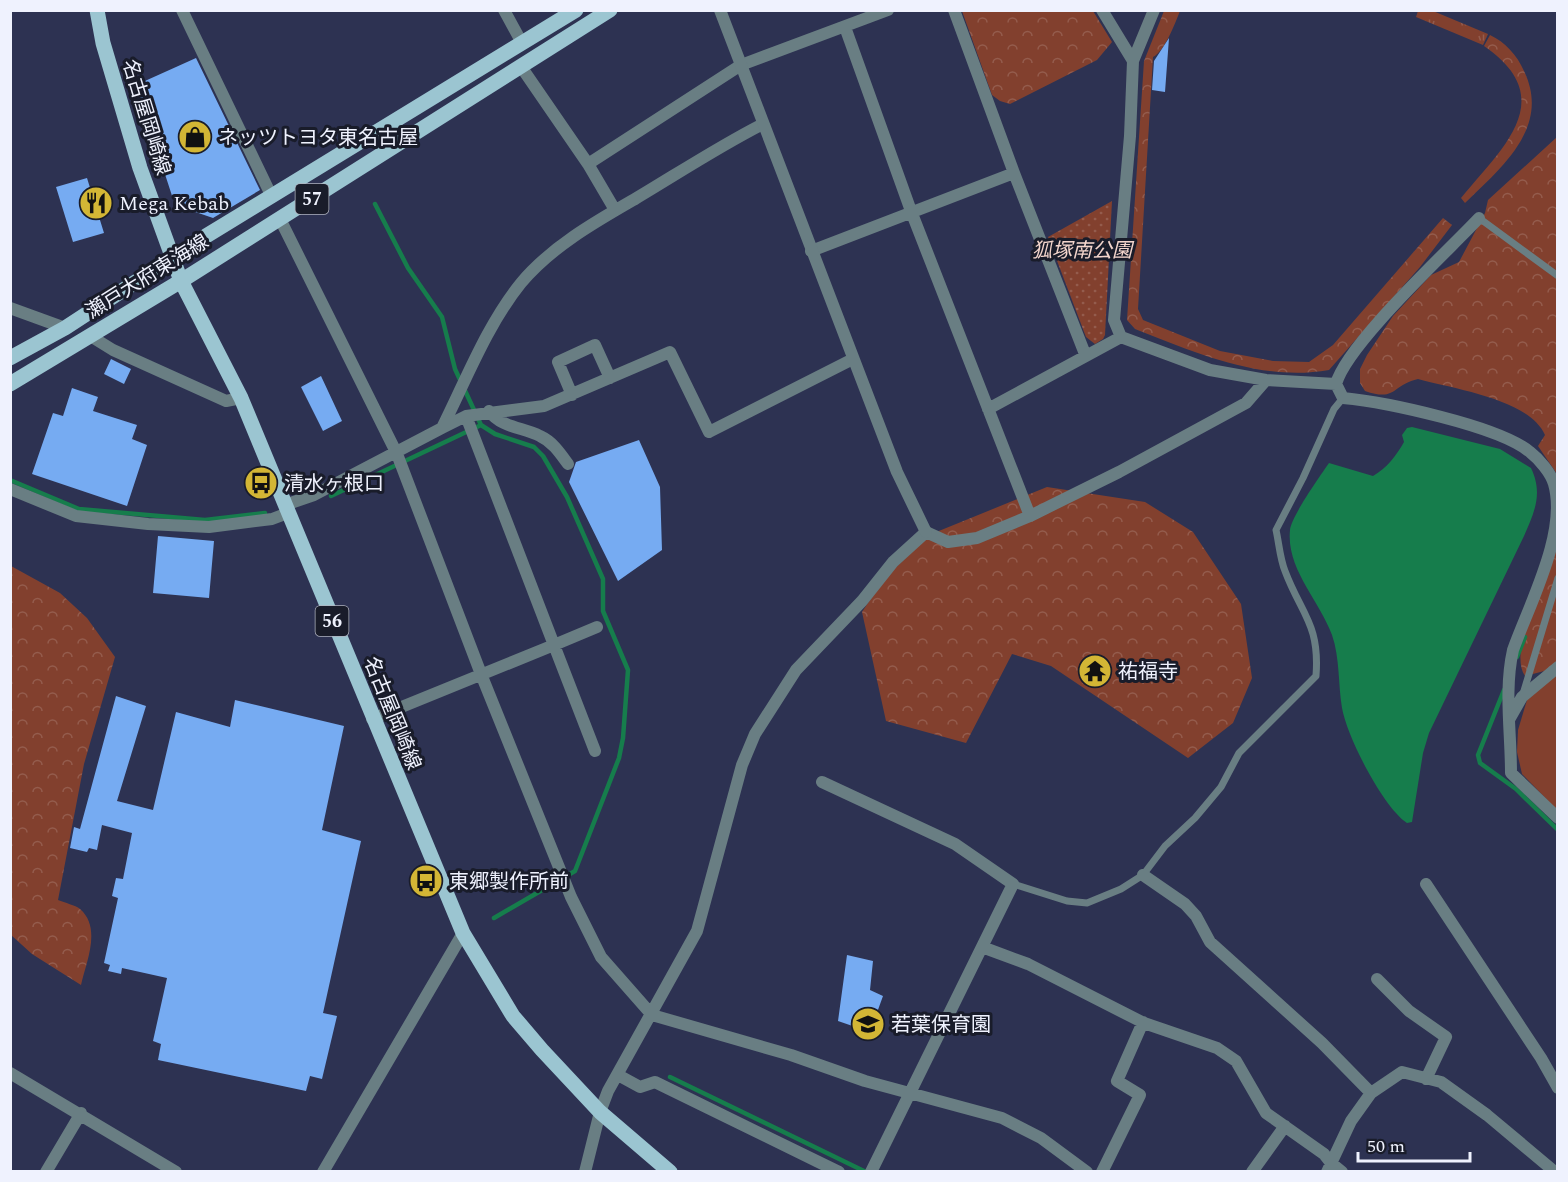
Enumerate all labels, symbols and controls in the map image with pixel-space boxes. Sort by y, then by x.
street label: 名古屋岡崎線 [114,56,178,179]
shop icon: ネッツトヨタ東名古屋 [177,119,213,155]
place label: ネッツトヨタ東名古屋 [218,123,418,153]
road number: 57 [296,184,328,214]
restaurant icon: Mega Kebab [78,185,114,221]
place label: Mega Kebab [119,189,229,219]
street label: 瀬戸大府東海線 [80,227,215,327]
park label: 狐塚南公園 [1032,236,1135,266]
bus stop icon: 清水ヶ根口 [243,465,279,501]
place label: 清水ヶ根口 [284,469,384,499]
road number: 56 [316,606,348,636]
street label: 名古屋岡崎線 [356,652,428,775]
temple icon: 祐福寺 [1077,653,1113,689]
place label: 祐福寺 [1118,657,1178,687]
bus stop icon: 東郷製作所前 [408,863,444,899]
place label: 東郷製作所前 [449,867,569,897]
school or university icon: 若葉保育園 [850,1006,886,1042]
place label: 若葉保育園 [891,1010,991,1040]
scale bar [1358,1125,1470,1163]
text: 50 m [1367,1133,1405,1160]

